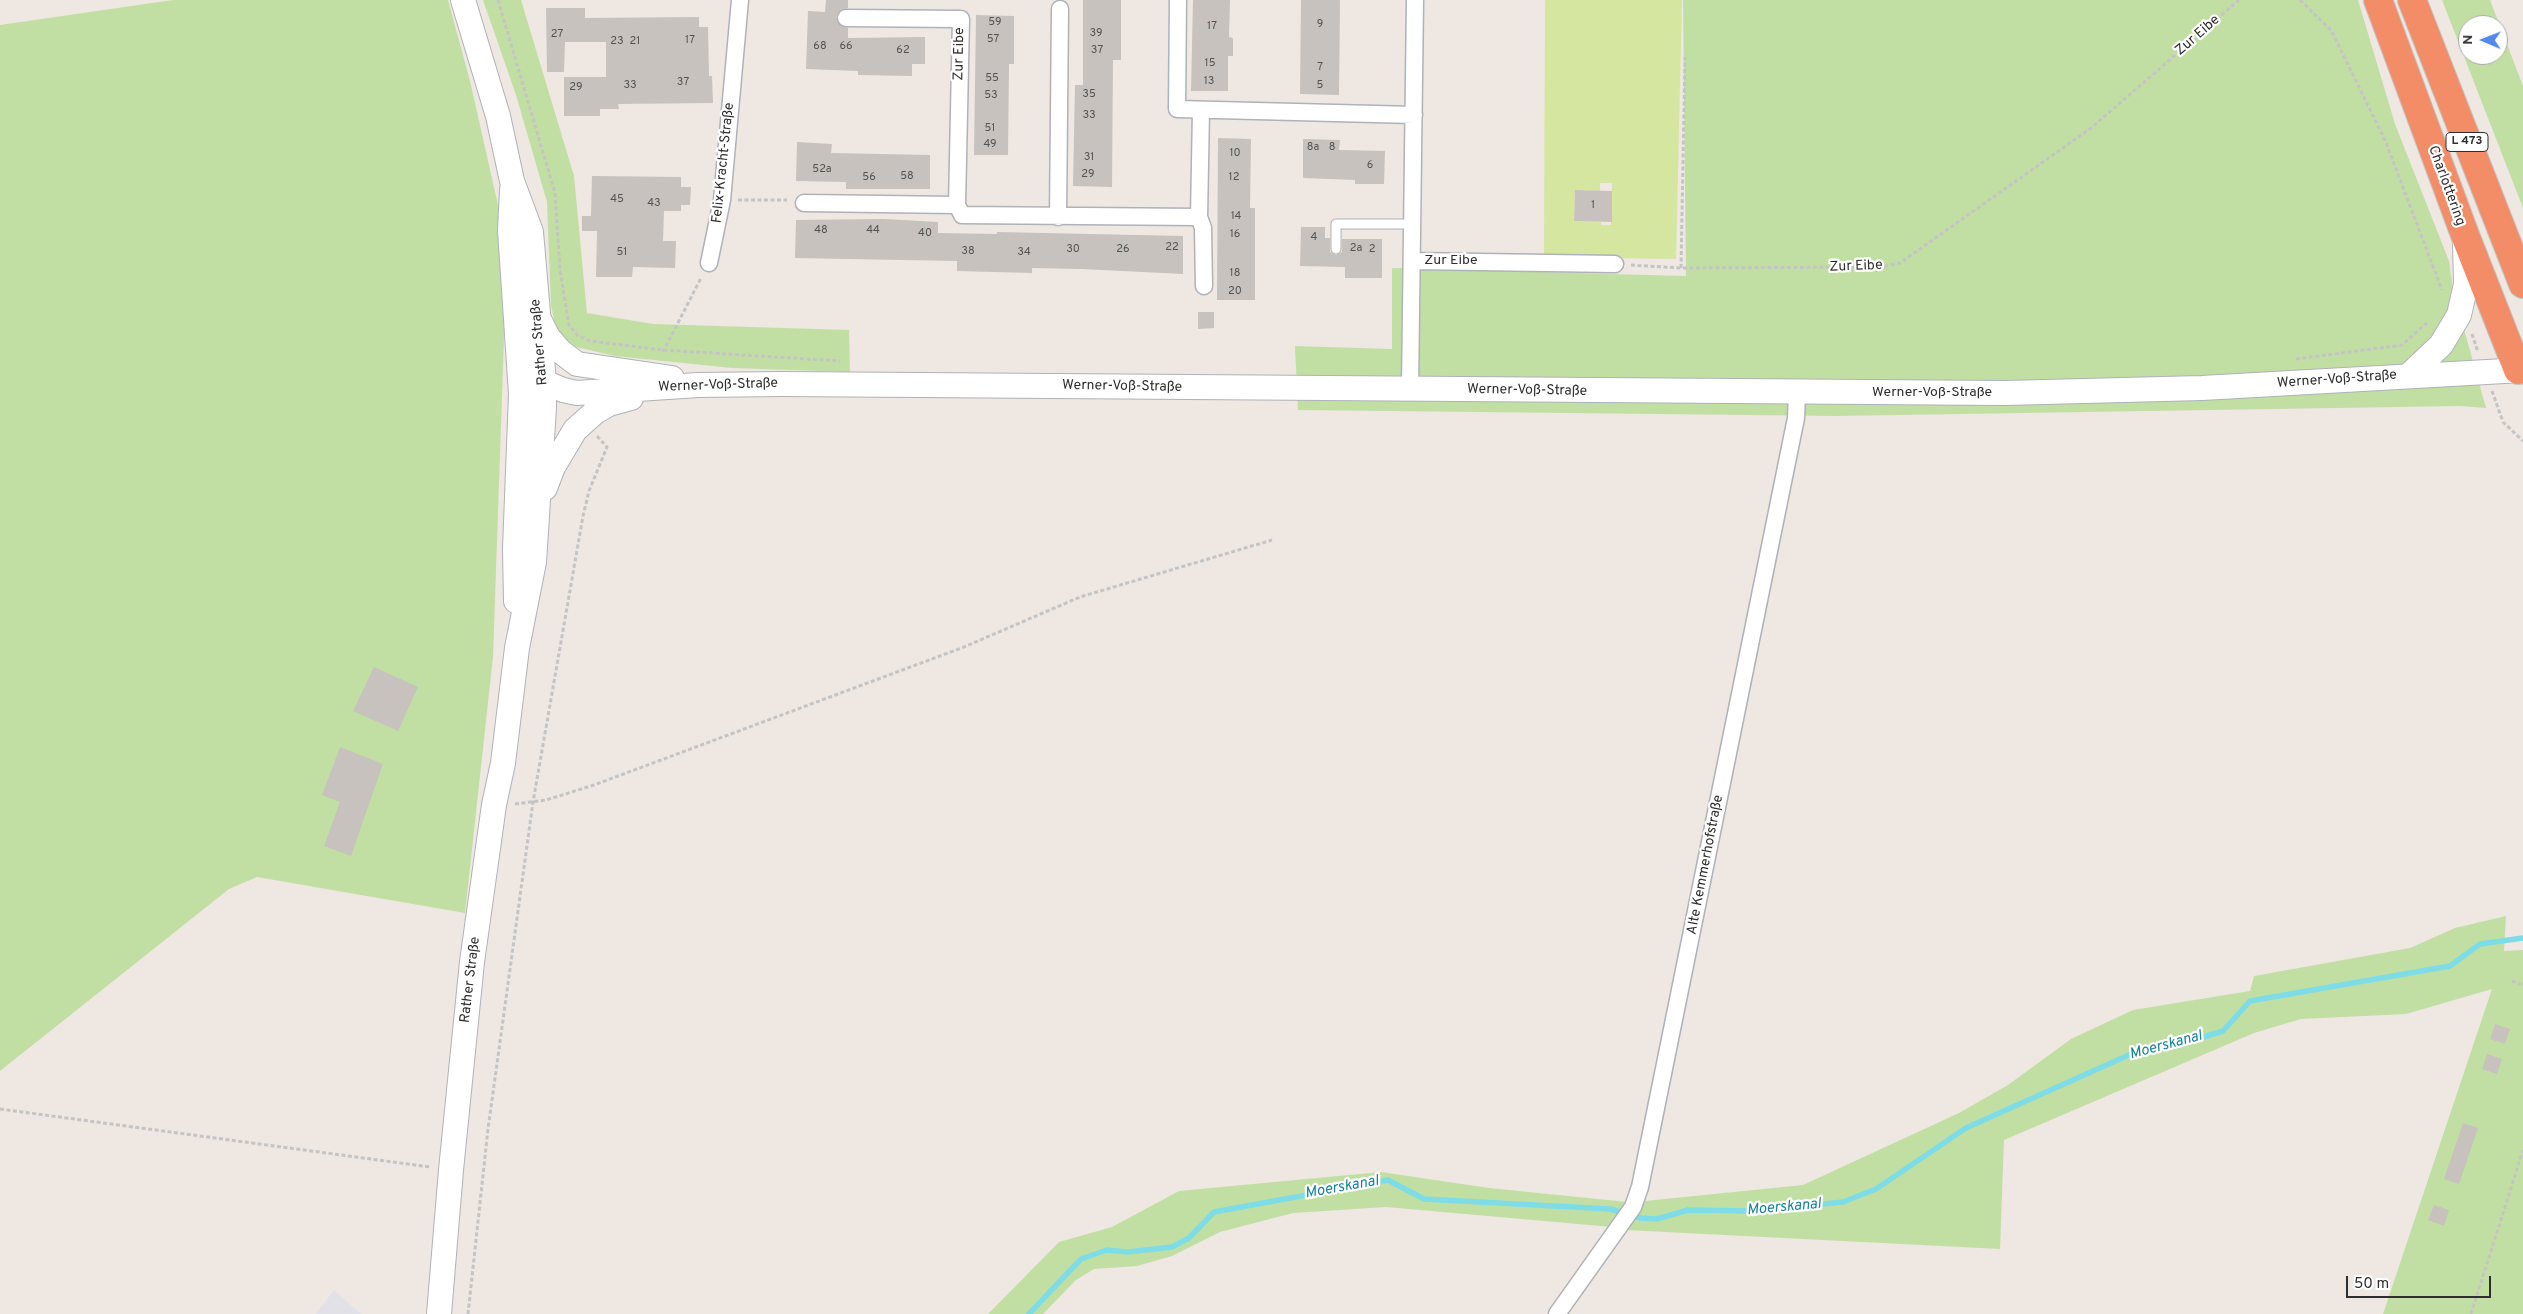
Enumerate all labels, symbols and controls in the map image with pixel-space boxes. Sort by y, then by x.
street label: Zur Eibe [2172,12,2224,60]
north arrow [2458,15,2508,65]
house number: 59 [988,16,1002,30]
house number: 9 [1317,18,1323,32]
house number: 17 [1207,20,1217,34]
street label: Zur Eibe [951,27,969,81]
house number: 39 [1090,27,1102,41]
house number: 27 [551,28,563,42]
house number: 57 [987,33,999,47]
house number: 17 [685,34,695,48]
house number: 23 [610,35,624,49]
house number: 21 [630,35,640,49]
text: N [2460,35,2477,45]
house number: 68 [813,40,827,54]
house number: 66 [839,40,853,54]
house number: 62 [896,44,910,58]
house number: 37 [1091,44,1103,58]
house number: 15 [1205,57,1215,71]
house number: 7 [1317,61,1323,75]
house number: 55 [985,72,999,86]
house number: 13 [1204,75,1214,89]
house number: 37 [677,76,689,90]
house number: 33 [623,79,637,93]
house number: 5 [1317,79,1323,93]
house number: 29 [569,81,583,95]
house number: 35 [1082,88,1096,102]
house number: 53 [984,89,998,103]
street label: Felix-Kracht-Straße [709,102,739,224]
house number: 33 [1082,109,1096,123]
house number: 51 [985,122,995,136]
road number: L 473 [2446,132,2488,152]
house number: 49 [983,138,997,152]
house number: 8a [1307,141,1319,155]
house number: 8 [1329,141,1335,155]
street label: Charlottering [2424,144,2468,228]
house number: 10 [1229,147,1241,161]
house number: 31 [1084,151,1094,165]
house number: 6 [1367,159,1373,173]
house number: 52a [812,163,832,177]
house number: 29 [1081,168,1095,182]
house number: 58 [900,170,914,184]
house number: 56 [862,171,876,185]
house number: 12 [1229,171,1239,185]
house number: 45 [610,193,624,207]
house number: 43 [647,197,661,211]
house number: 1 [1591,199,1595,213]
house number: 14 [1231,210,1241,224]
house number: 48 [814,224,828,238]
house number: 44 [866,224,880,238]
house number: 40 [918,227,932,241]
house number: 16 [1230,228,1240,242]
house number: 4 [1311,231,1317,245]
house number: 22 [1165,241,1179,255]
house number: 2a [1350,242,1362,256]
house number: 30 [1066,243,1080,257]
house number: 26 [1116,243,1130,257]
house number: 2 [1369,243,1375,257]
house number: 38 [961,245,975,259]
house number: 51 [617,246,627,260]
house number: 34 [1017,246,1031,260]
street label: Zur Eibe [1424,253,1478,269]
street label: Zur Eibe [1829,258,1883,276]
house number: 18 [1230,267,1240,281]
house number: 20 [1228,285,1242,299]
street label: Rather Straße [528,298,552,386]
street label: Werner-Voß-Straße [2277,367,2397,393]
street label: Werner-Voß-Straße [658,376,778,396]
street label: Werner-Voß-Straße [1062,378,1182,396]
street label: Werner-Voß-Straße [1467,382,1587,400]
street label: Werner-Voß-Straße [1872,385,1992,401]
street label: Alte Kemmerhofstraße [1684,794,1728,936]
street label: Rather Straße [457,936,485,1024]
water label: Moerskanal [2128,1028,2204,1064]
water label: Moerskanal [1304,1173,1380,1203]
water label: Moerskanal [1746,1196,1822,1220]
scale bar [2348,1266,2493,1298]
text: 50 m [2354,1275,2389,1294]

